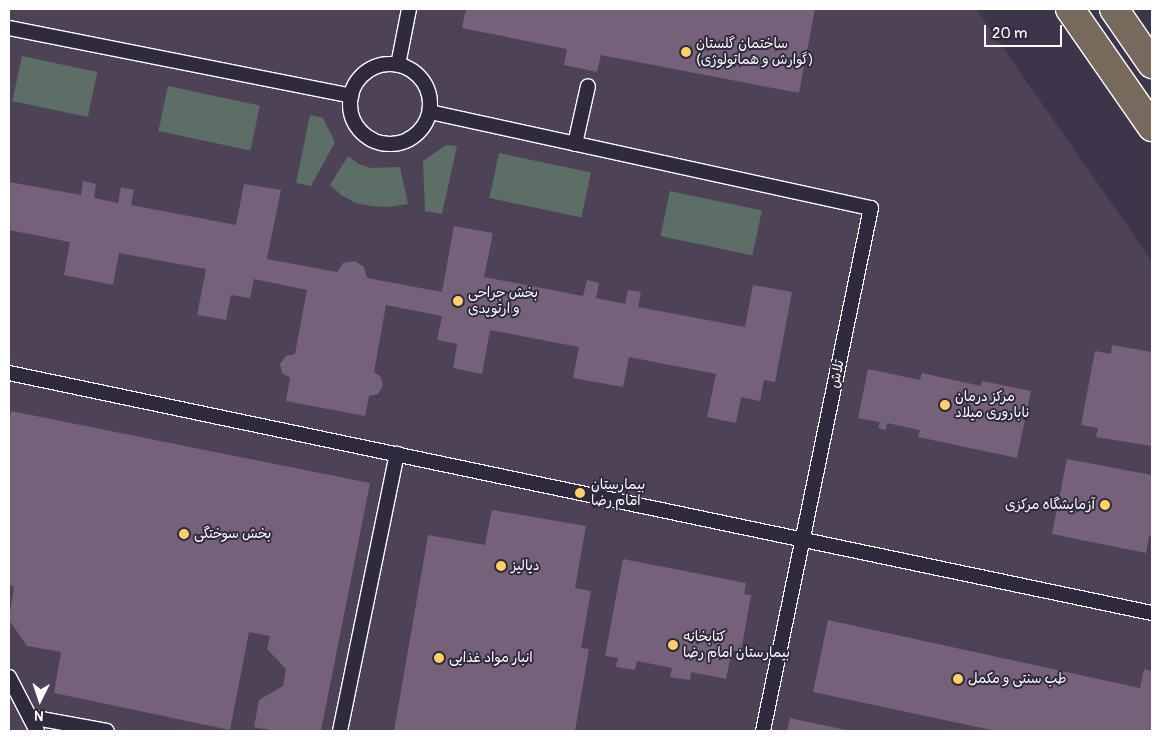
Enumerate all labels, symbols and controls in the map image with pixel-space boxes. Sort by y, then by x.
scale bar [986,15,1064,47]
text: 20 m [992,24,1027,43]
place label: ساختمان گلستان (گوارش و هماتولوژی) [696,36,813,68]
marker: ساختمان گلستان (گوارش و هماتولوژی) [680,46,692,58]
place label: بخش جراحی و ارتوپدی [468,285,538,318]
marker: بخش جراحی و ارتوپدی [452,295,464,307]
street label: تلاش [826,358,848,390]
place label: مرکز درمان ناباروری میلاد [955,389,1029,422]
marker: مرکز درمان ناباروری میلاد [939,399,951,411]
place label: بیمارستان امام رضا [591,477,645,510]
marker: بیمارستان امام رضا [573,486,587,500]
place label: آزمایشگاه مرکزی [1005,497,1095,513]
marker: آزمایشگاه مرکزی [1099,499,1111,511]
place label: بخش سوختگی [194,526,271,542]
marker: بخش سوختگی [178,528,190,540]
place label: دیالیز [511,558,540,574]
marker: دیالیز [495,560,507,572]
place label: کتابخانه بیمارستان امام رضا [683,629,790,662]
marker: کتابخانه بیمارستان امام رضا [667,639,679,651]
place label: انبار مواد غذایی [449,650,533,666]
marker: انبار مواد غذایی [433,652,445,664]
place label: طب سنتی و مکمل [968,671,1067,687]
marker: طب سنتی و مکمل [952,673,964,685]
north arrow [15,675,65,725]
text: N [34,707,44,724]

